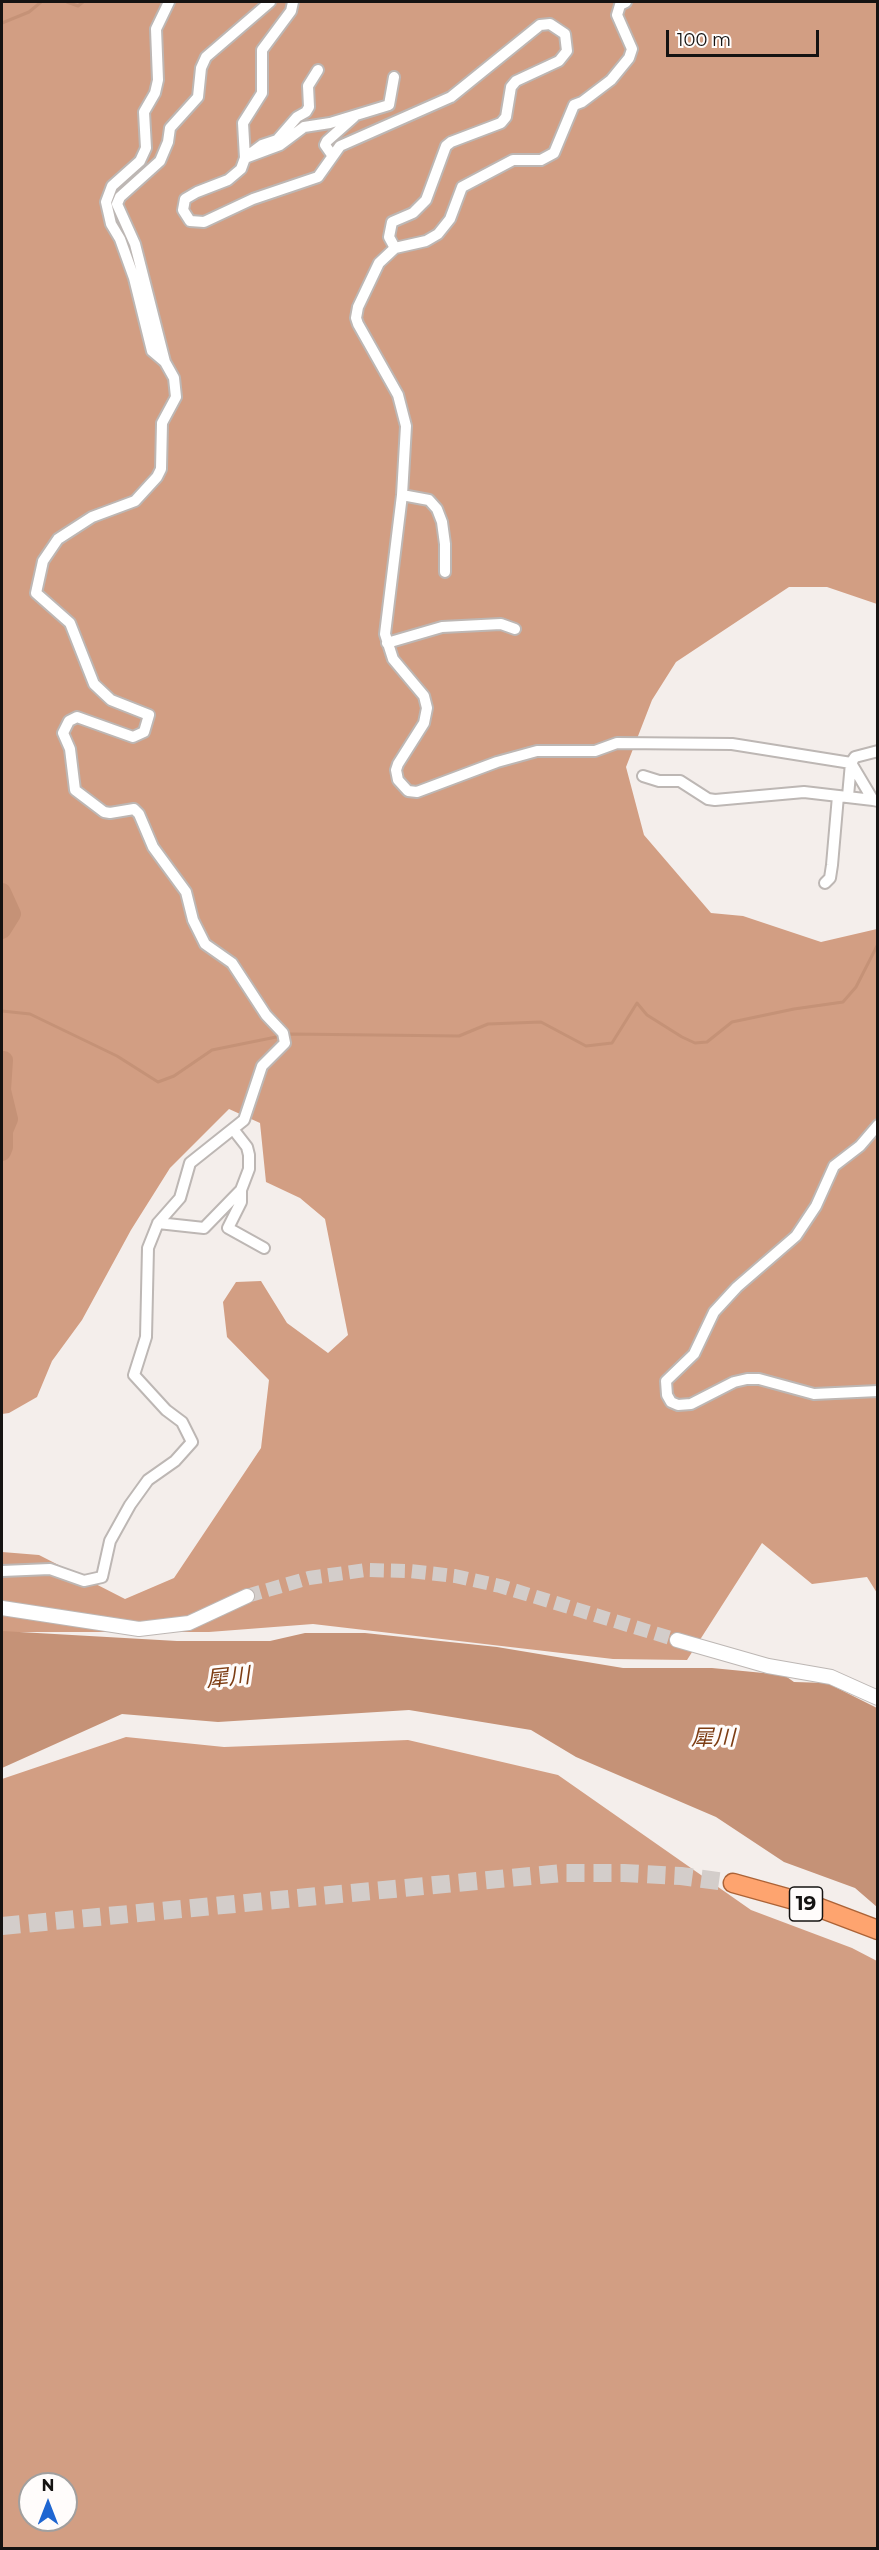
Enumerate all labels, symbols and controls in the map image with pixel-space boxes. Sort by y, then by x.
scale bar [669,18,822,56]
text: 100 m [677,29,731,51]
water label: 犀川 [205,1663,251,1693]
water label: 犀川 [691,1726,735,1752]
road number: 19 [790,1887,822,1921]
north arrow [18,2472,78,2532]
text: N [42,2476,54,2495]

